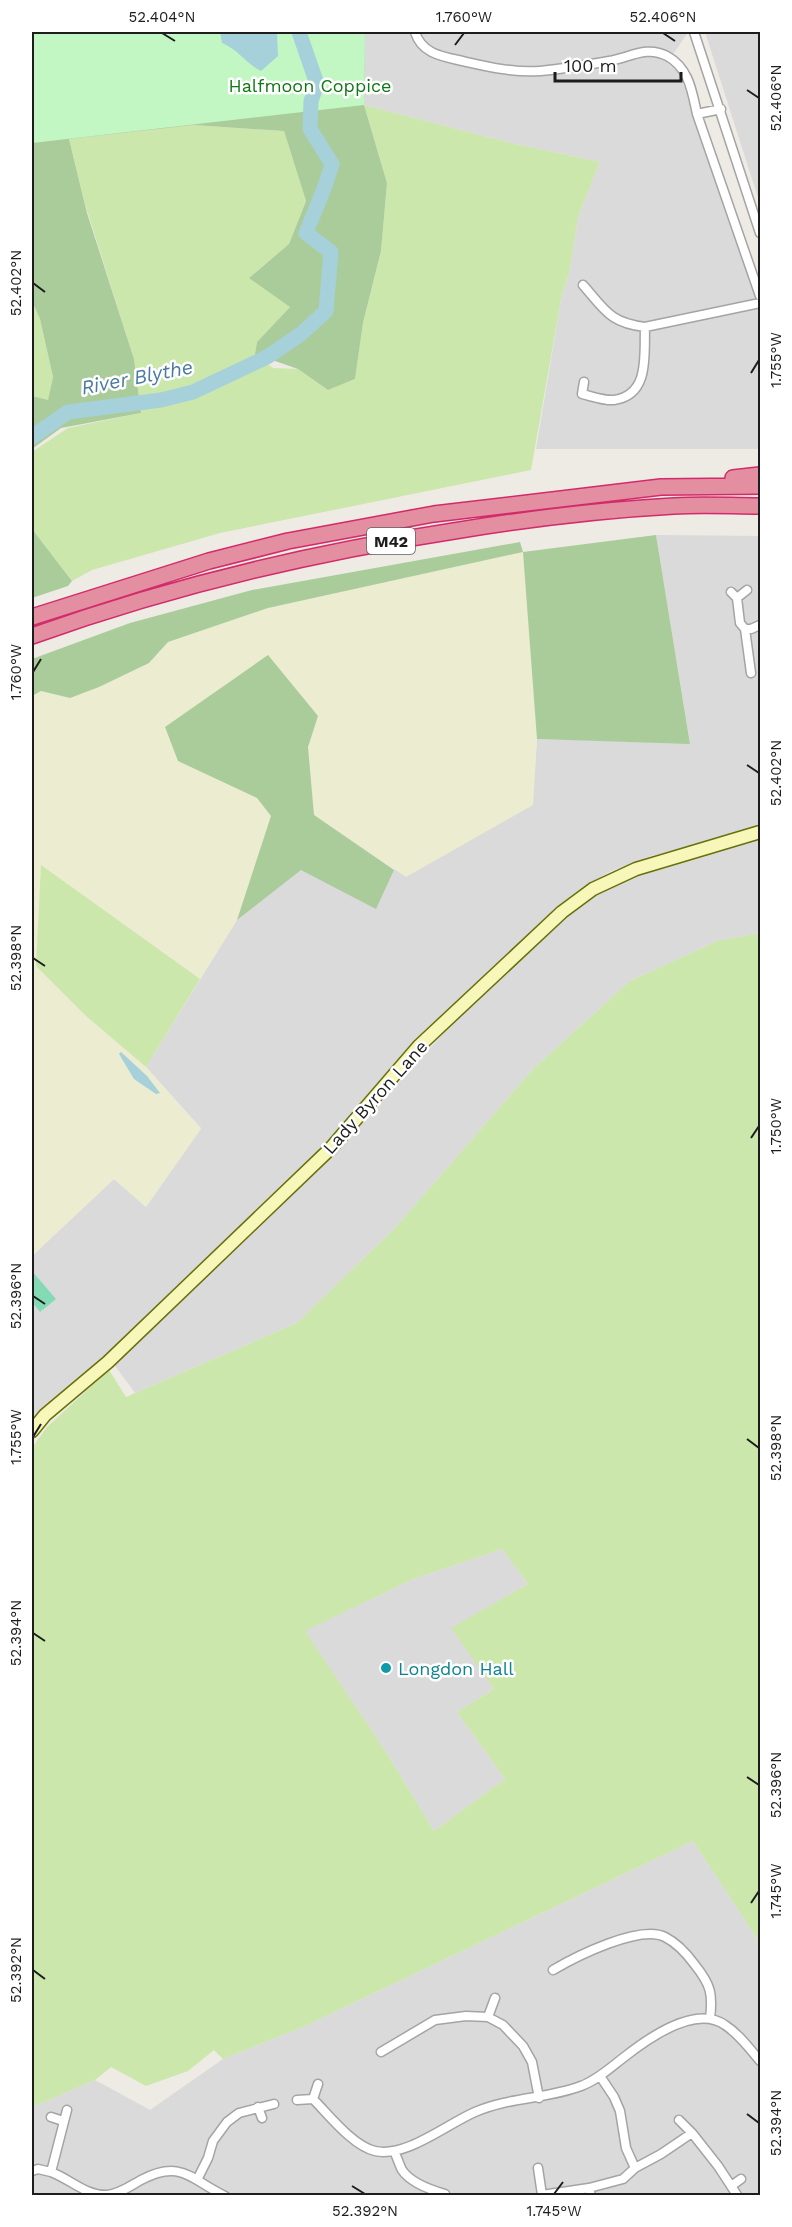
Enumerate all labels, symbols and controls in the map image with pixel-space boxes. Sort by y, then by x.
text: 52.404°N [129,8,195,26]
text: 1.760°W [436,8,492,26]
text: 52.406°N [630,8,696,26]
scale bar [555,45,681,83]
text: 100 m [564,55,617,76]
text: 52.406°N [767,65,785,131]
park label: Halfmoon Coppice [229,75,391,96]
text: 52.402°N [7,250,25,316]
text: 1.755°W [767,332,785,388]
water label: River Blythe [79,354,195,400]
road number: M42 [367,528,415,554]
text: 1.760°W [7,644,25,700]
text: 52.402°N [767,740,785,806]
text: 52.398°N [7,925,25,991]
street label: Lady Byron Lane [318,1036,432,1158]
text: 1.750°W [767,1098,785,1154]
text: 52.396°N [7,1263,25,1329]
text: 1.755°W [7,1409,25,1465]
text: 52.398°N [767,1415,785,1481]
text: 52.394°N [7,1600,25,1666]
place label: Longdon Hall [398,1658,514,1679]
marker: Longdon Hall [379,1661,393,1675]
text: 52.396°N [767,1752,785,1818]
text: 1.745°W [767,1863,785,1919]
text: 52.392°N [7,1937,25,2003]
text: 52.394°N [767,2090,785,2156]
text: 52.392°N [332,2202,398,2220]
text: 1.745°W [526,2202,582,2220]

